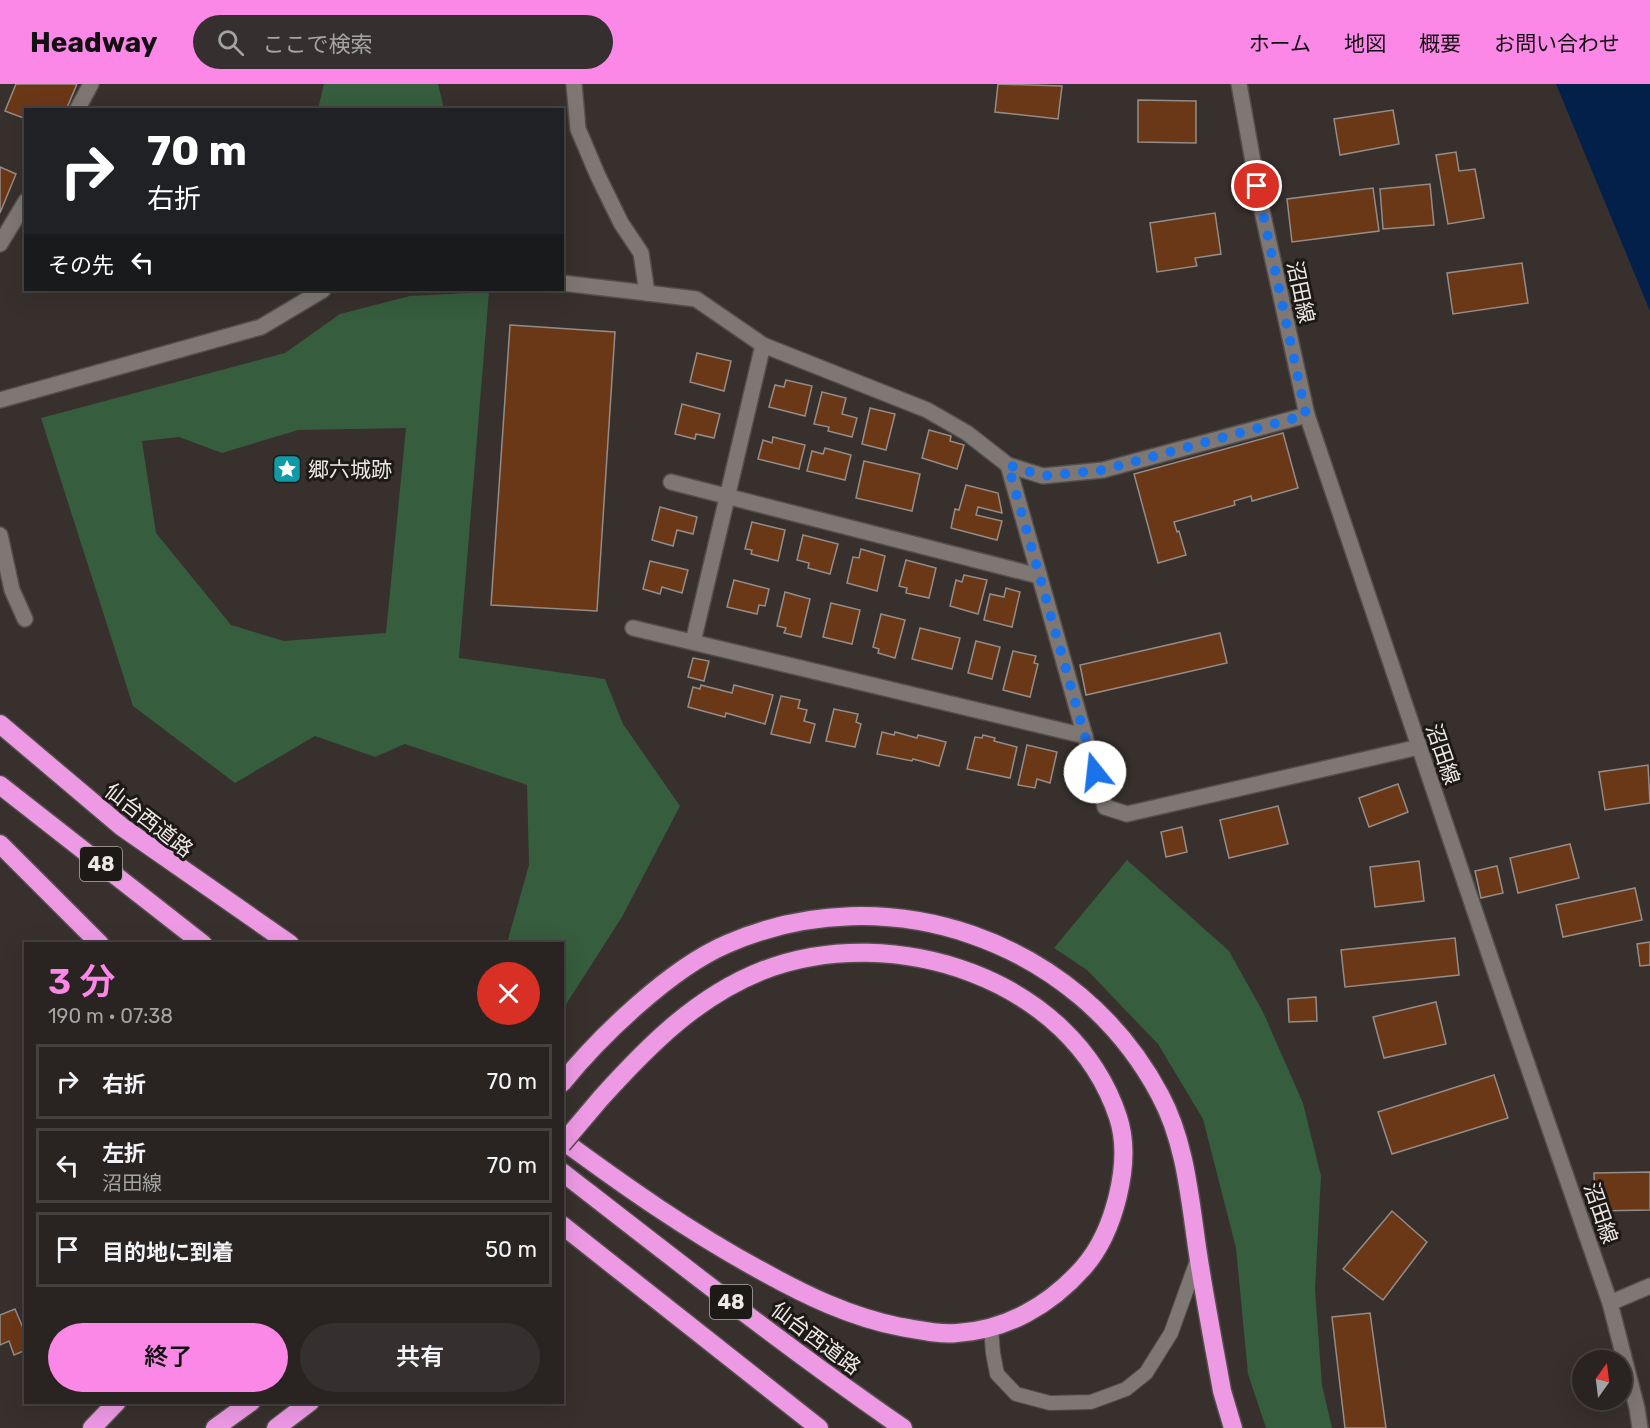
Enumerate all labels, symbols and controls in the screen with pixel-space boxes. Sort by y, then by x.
search box [193,15,613,69]
text: Headway [30,26,157,59]
icon: search [214,26,247,59]
text: ここで検索 [262,31,372,58]
text: ホーム [1249,31,1311,56]
text: 地図 [1344,31,1386,56]
text: 概要 [1419,31,1461,56]
text: お問い合わせ [1494,31,1620,56]
text: 70 m [147,126,247,176]
icon: right [48,132,126,210]
pin [1231,160,1282,211]
icon: arrive [1240,169,1273,202]
text: 右折 [147,183,201,215]
icon: left [126,246,159,279]
text: その先 [48,252,114,279]
street label: 沼田線 [1282,259,1320,325]
place icon: 郷六城跡 [271,453,303,485]
place label: 郷六城跡 [308,457,392,482]
street label: 沼田線 [1421,720,1465,788]
position arrow [1063,740,1127,804]
street label: 仙台西道路 [100,778,198,862]
road number: 48 [80,847,122,881]
text: 3 分 [48,960,115,1003]
button: close [477,962,540,1025]
text: 190 m · 07:38 [48,1004,173,1028]
icon: right [51,1065,84,1098]
text: 70 m [487,1068,537,1095]
text: 右折 [102,1071,146,1098]
text: 左折 [102,1140,146,1167]
icon: left [51,1149,84,1182]
text: 70 m [487,1152,537,1179]
text: 沼田線 [102,1171,162,1195]
street label: 沼田線 [1579,1179,1623,1247]
icon: arrive [51,1233,84,1266]
text: 50 m [485,1236,537,1263]
text: 目的地に到着 [102,1239,234,1266]
road number: 48 [710,1285,752,1319]
street label: 仙台西道路 [767,1296,865,1380]
button: 終了 [48,1323,288,1392]
button: 共有 [300,1323,540,1392]
north arrow [1572,1350,1632,1410]
map controls [1572,1350,1632,1410]

